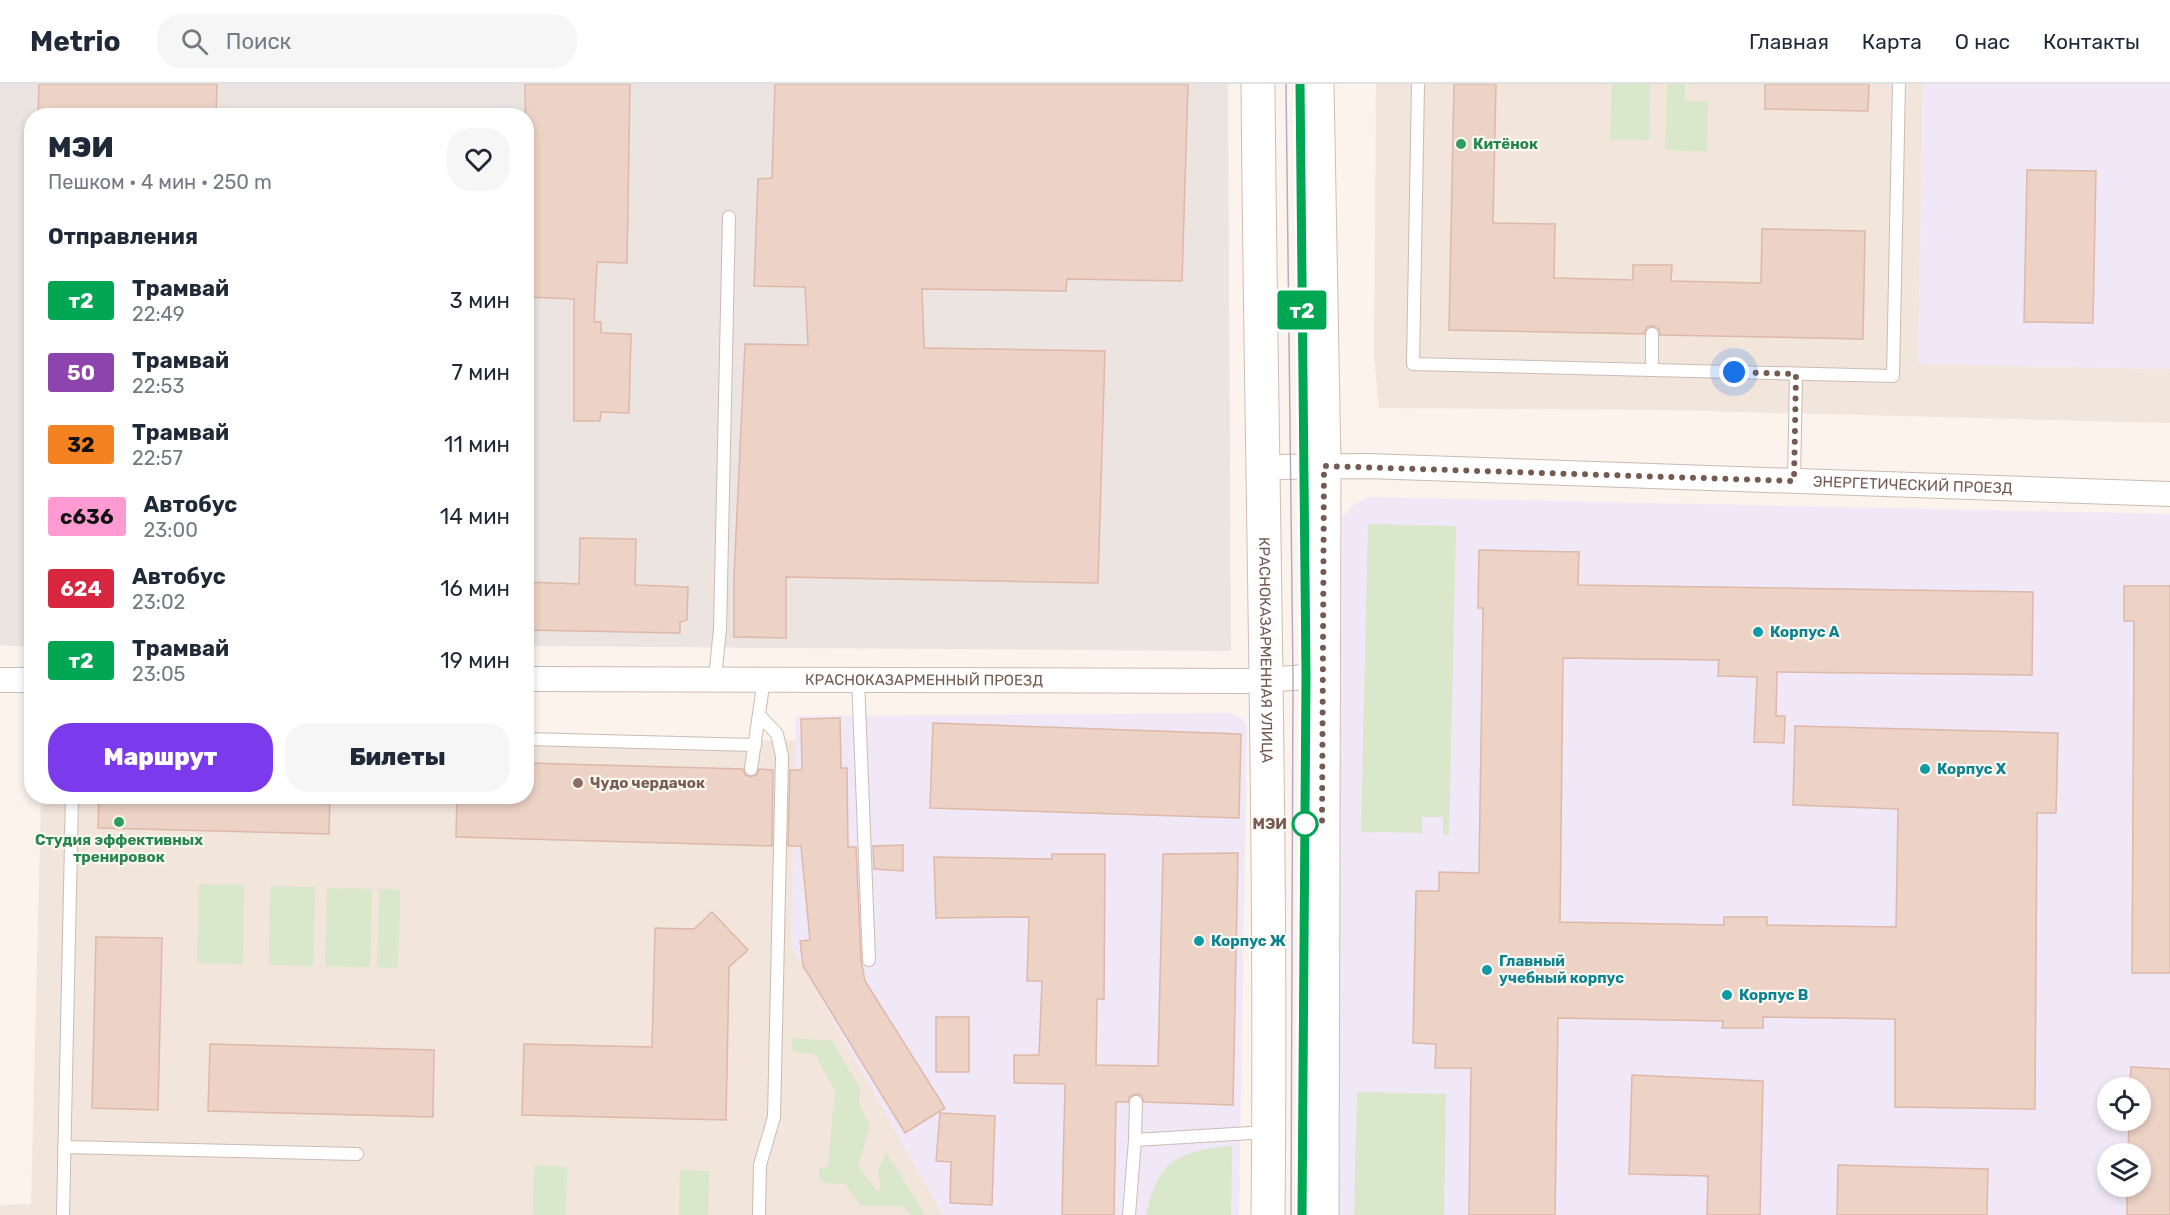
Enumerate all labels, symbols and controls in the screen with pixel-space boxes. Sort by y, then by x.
search box [157,14,577,68]
text: Metrio [30,25,121,58]
icon: search [178,25,211,58]
text: Поиск [226,28,291,55]
text: Главная [1749,29,1829,54]
text: Карта [1862,29,1922,54]
text: О нас [1955,29,2010,54]
text: Контакты [2043,29,2140,54]
button: heart [447,128,510,191]
text: МЭИ [48,131,114,164]
place label: Китёнок [1473,135,1538,153]
marker: Китёнок [1454,137,1468,151]
text: Пешком · 4 мин · 250 m [48,170,272,194]
text: Отправления [48,223,198,250]
text: Трамвай [132,275,229,302]
text: 3 мин [450,287,510,314]
text: т2 [68,288,94,313]
line badge: т2 [1275,290,1329,330]
text: т2 [1289,298,1315,323]
text: 22:49 [132,302,185,326]
text: Трамвай [132,347,229,374]
your location [1719,357,1749,387]
text: 7 мин [452,359,510,386]
text: 50 [67,360,95,385]
text: 22:53 [132,374,185,398]
text: Трамвай [132,419,229,446]
text: 11 мин [444,431,510,458]
text: 32 [67,432,95,457]
text: 22:57 [132,446,183,470]
street label: ЭНЕРГЕТИЧЕСКИЙ ПРОЕЗД [1813,473,2013,498]
text: Автобус [144,491,237,518]
text: 14 мин [440,503,510,530]
text: с636 [60,504,114,529]
text: 23:00 [144,518,198,542]
street label: КРАСНОКАЗАРМЕННАЯ УЛИЦА [1255,537,1276,763]
text: Автобус [132,563,226,590]
text: 16 мин [440,575,510,602]
text: 624 [60,576,102,601]
text: 23:02 [132,590,185,614]
place label: Корпус А [1770,623,1840,641]
marker: Корпус А [1751,625,1765,639]
text: Трамвай [132,635,229,662]
text: 19 мин [440,647,510,674]
text: т2 [68,648,94,673]
text: 23:05 [132,662,185,686]
street label: КРАСНОКАЗАРМЕННЫЙ ПРОЕЗД [805,671,1043,689]
button: Маршрут [48,723,273,792]
button: Билеты [285,723,510,792]
place label: Корпус Х [1937,760,2007,778]
marker: Корпус Х [1918,762,1932,776]
place label: Чудо чердачок [590,774,705,792]
marker: Чудо чердачок [571,776,585,790]
marker: МЭИ [1292,811,1318,837]
marker: Студия эффективных тренировок [112,815,126,829]
place label: МЭИ [1253,815,1287,833]
place label: Студия эффективных тренировок [35,831,203,866]
place label: Корпус Ж [1211,932,1286,950]
marker: Корпус Ж [1192,934,1206,948]
place label: Главный учебный корпус [1499,952,1624,987]
marker: Главный учебный корпус [1480,963,1494,977]
place label: Корпус В [1739,986,1808,1004]
marker: Корпус В [1720,988,1734,1002]
map controls [2097,1077,2151,1197]
button: locate [2097,1077,2151,1131]
button: layers [2097,1143,2151,1197]

